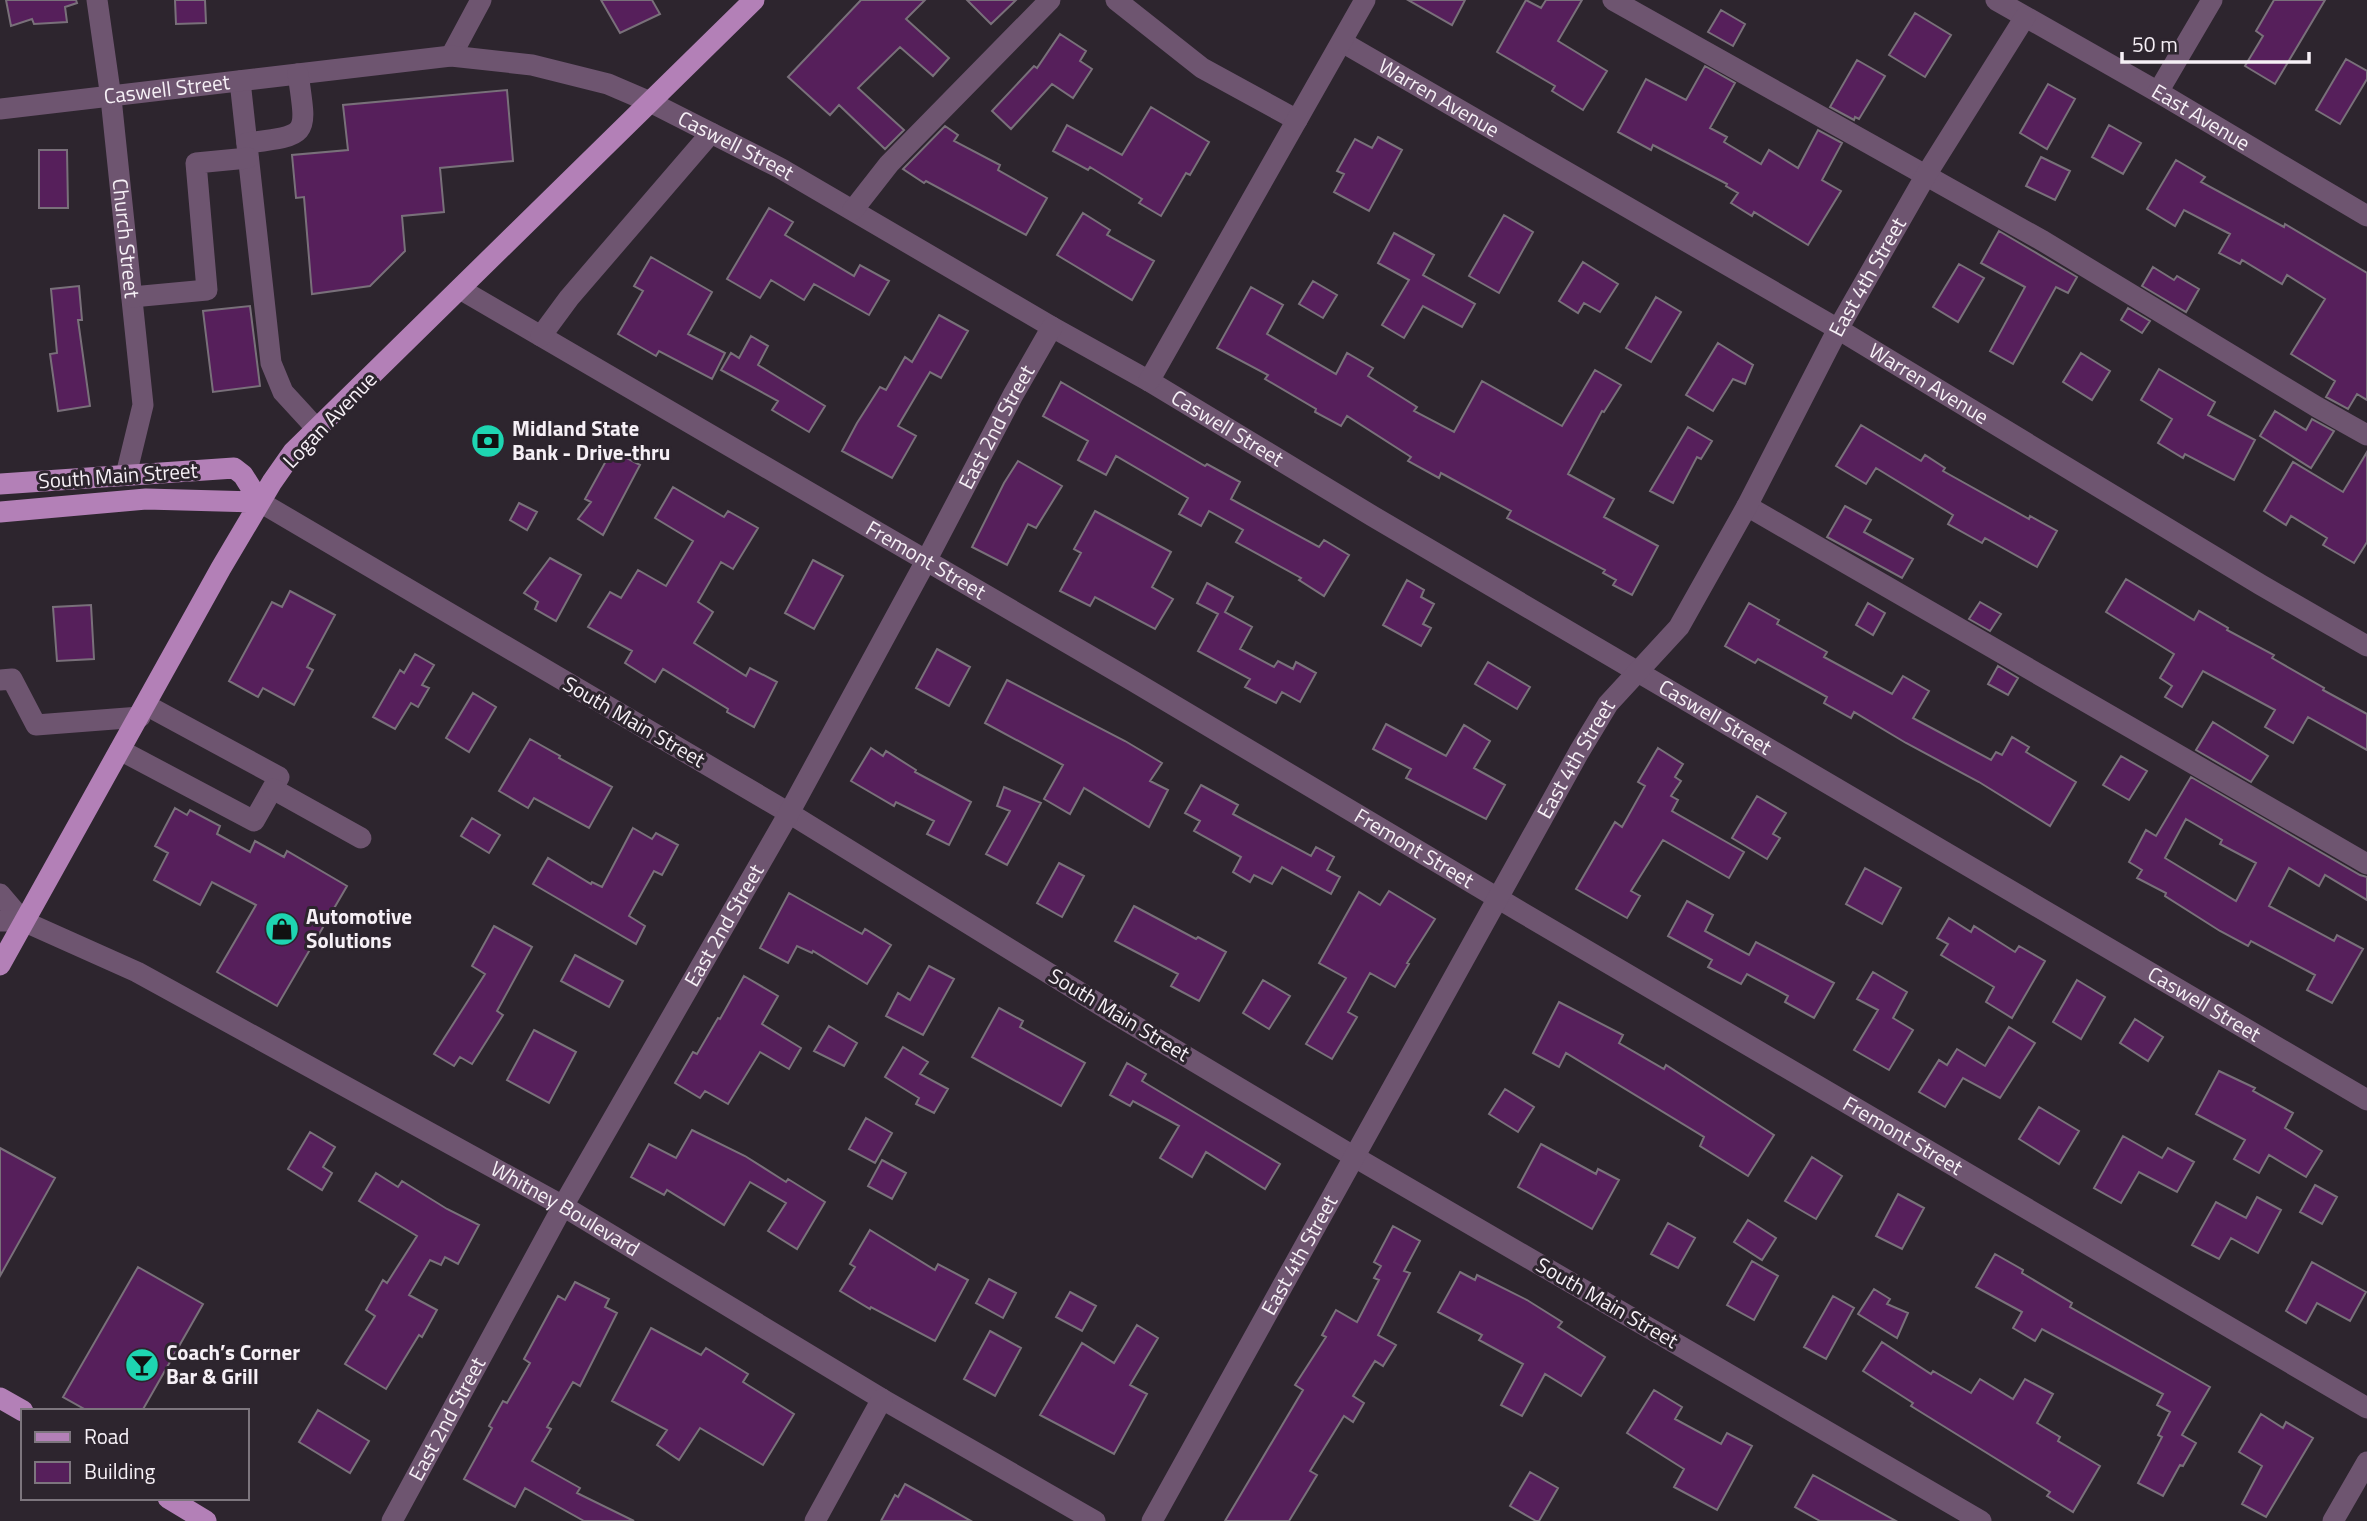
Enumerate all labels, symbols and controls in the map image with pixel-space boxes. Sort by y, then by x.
scale bar [2122,21,2309,65]
text: 50 m [2132,28,2178,60]
street label: Warren Avenue [1373,49,1506,145]
street label: Caswell Street [102,65,232,112]
street label: East Avenue [2146,75,2257,158]
street label: Caswell Street [673,102,801,188]
street label: Church Street [104,177,149,300]
street label: East 4th Street [1820,210,1914,342]
street label: Warren Avenue [1863,334,1995,432]
street label: East 2nd Street [949,358,1042,494]
street label: Logan Avenue [275,364,384,475]
street label: Caswell Street [1165,381,1291,474]
place label: Midland State Bank - Drive-thru [512,412,670,468]
bank icon: Midland State Bank - Drive-thru [469,422,507,460]
street label: South Main Street [37,453,199,497]
street label: Fremont Street [860,512,993,607]
street label: South Main Street [557,667,712,775]
street label: Caswell Street [1653,671,1779,763]
street label: East 4th Street [1528,692,1623,824]
street label: Fremont Street [1349,799,1481,896]
street label: East 2nd Street [675,857,772,992]
place label: Automotive Solutions [306,900,412,956]
shop icon: Automotive Solutions [263,910,301,948]
street label: Caswell Street [2142,958,2268,1050]
street label: South Main Street [1043,959,1197,1069]
street label: Fremont Street [1837,1087,1970,1183]
street label: Whitney Boulevard [485,1152,646,1264]
street label: East 4th Street [1252,1188,1345,1321]
street label: South Main Street [1530,1248,1685,1356]
place label: Coach’s Corner Bar & Grill [166,1336,300,1392]
bar icon: Coach’s Corner Bar & Grill [123,1346,161,1384]
street label: East 2nd Street [400,1350,493,1486]
legend [21,1409,248,1500]
text: Road [84,1420,129,1452]
text: Building [84,1455,156,1487]

